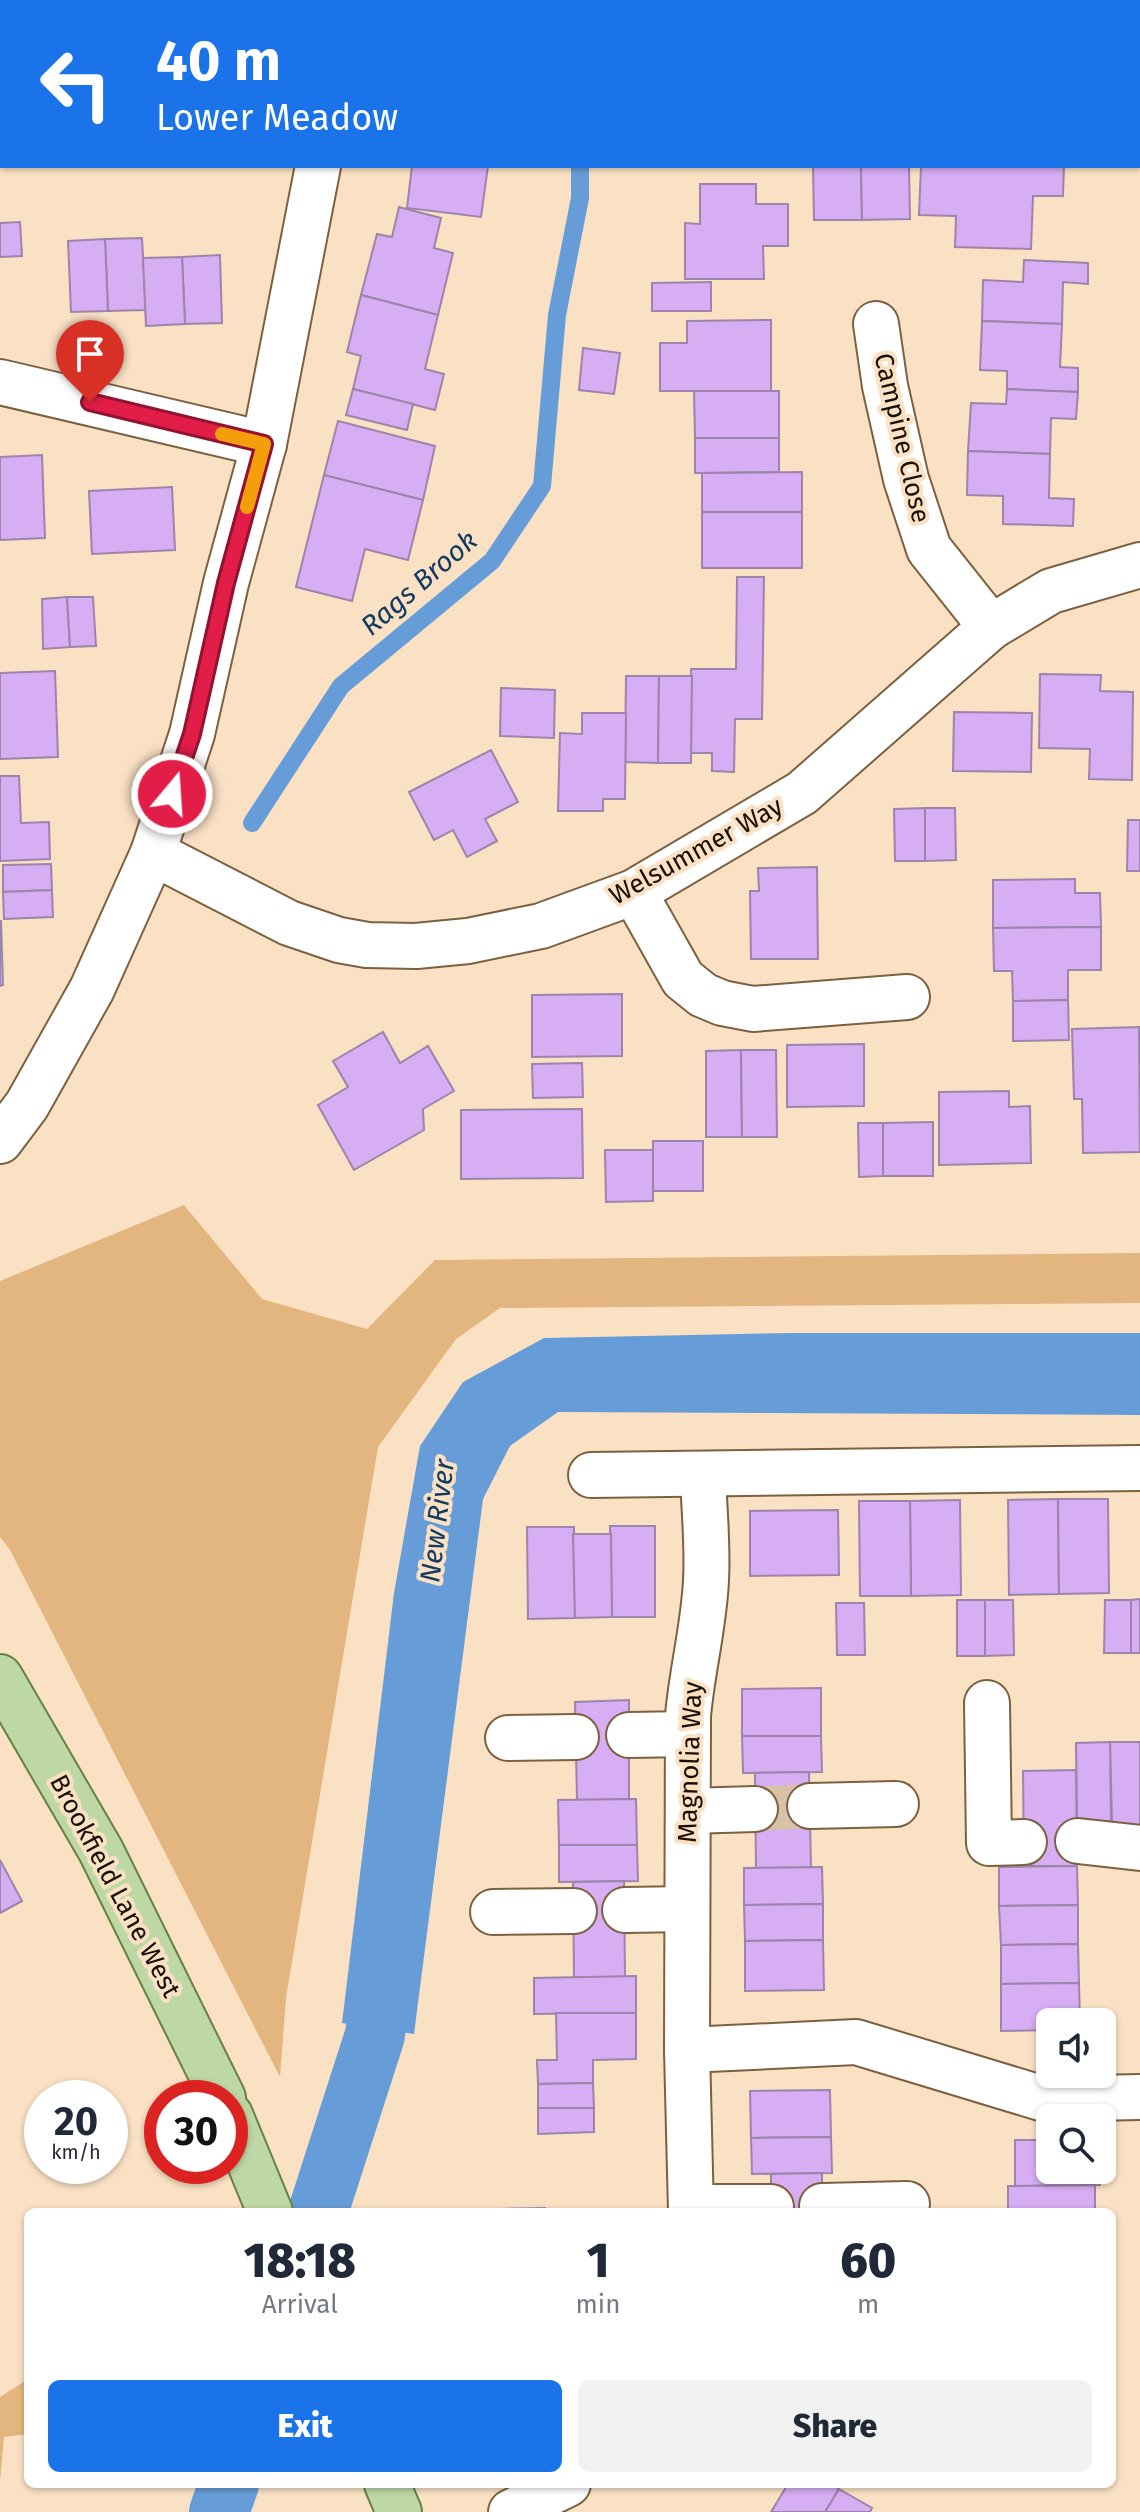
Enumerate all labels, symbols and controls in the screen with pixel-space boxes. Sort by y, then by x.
text: 40 m [156,28,281,95]
icon: left [24,32,128,136]
text: Lower Meadow [156,96,398,140]
pin [56,320,124,402]
icon: arrive [68,332,112,376]
street label: Campine Close [867,350,937,526]
water label: Rags Brook [354,524,484,642]
position arrow [130,752,214,836]
street label: Welsummer Way [604,791,788,911]
water label: New River [413,1456,461,1584]
street label: Magnolia Way [672,1681,708,1843]
street label: Brookfield Lane West [43,1769,187,2003]
map controls [1036,2008,1116,2184]
button: sound [1036,2008,1116,2088]
speed limit sign: 30 [144,2080,248,2184]
text: 20 [54,2098,98,2146]
button: search [1036,2104,1116,2184]
text: km/h [51,2140,101,2164]
text: 18:18 [244,2232,356,2290]
text: 1 [587,2232,609,2290]
text: 60 [840,2232,896,2290]
text: Arrival [262,2289,338,2320]
text: min [576,2289,620,2320]
text: m [857,2289,879,2320]
button: Exit [48,2380,562,2472]
button: Share [578,2380,1092,2472]

